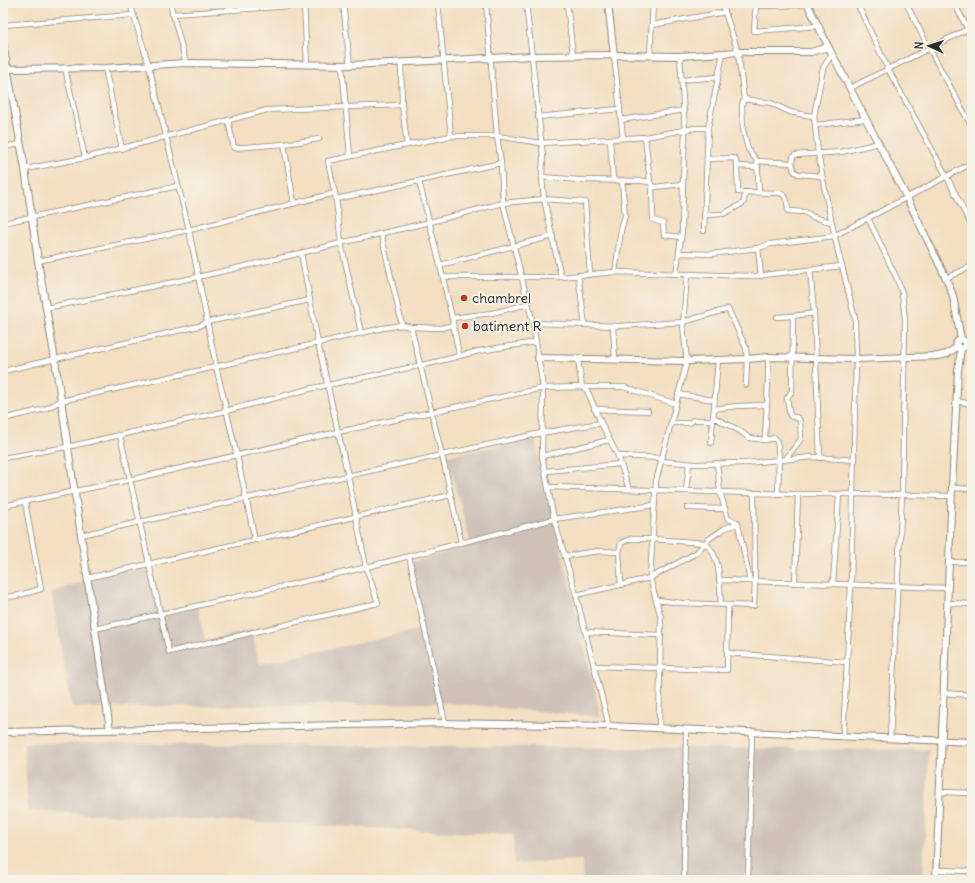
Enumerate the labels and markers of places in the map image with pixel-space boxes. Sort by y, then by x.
place label: chambrel [472,289,531,307]
marker: chambrel [459,293,469,303]
place label: batiment R [473,317,541,335]
marker: batiment R [460,321,470,331]

